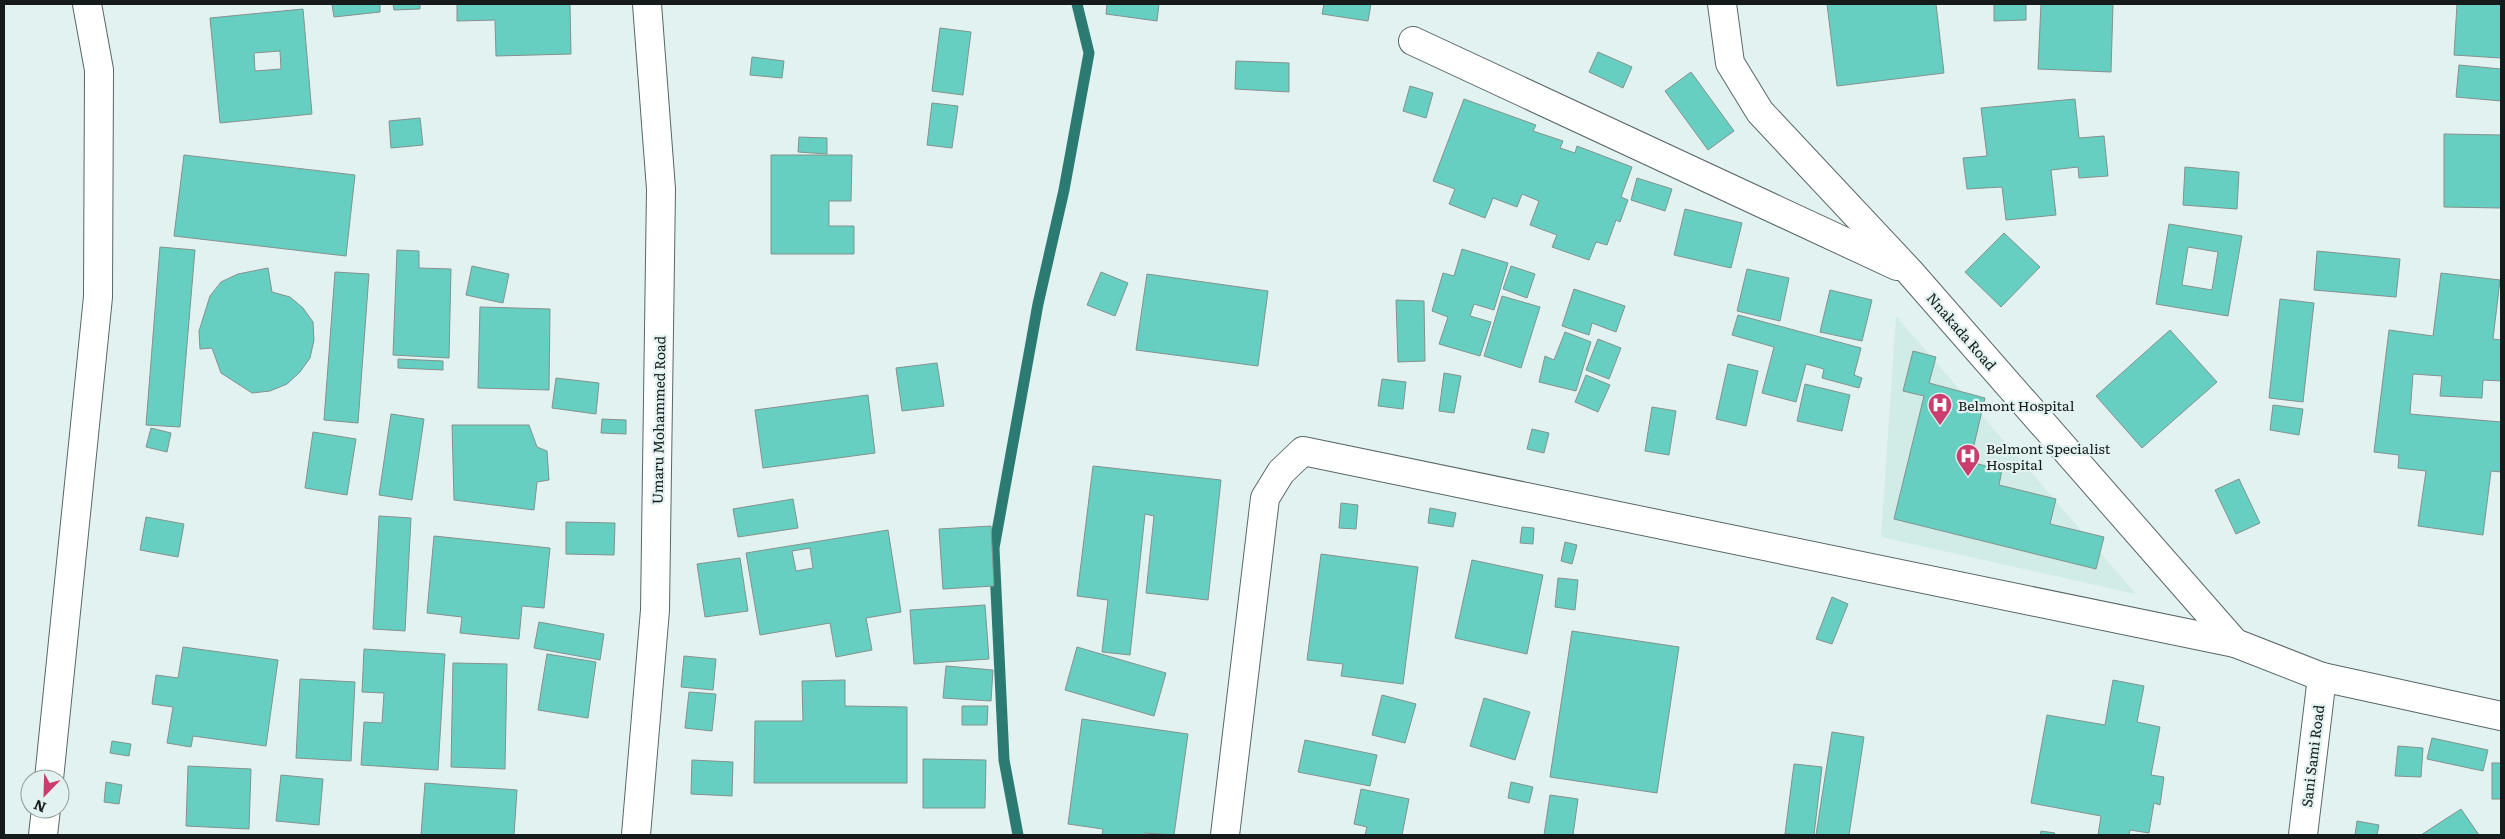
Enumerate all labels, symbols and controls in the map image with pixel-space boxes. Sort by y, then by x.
street label: Nnakada Road [1923,288,2002,374]
street label: Umaru Mohammed Road [647,335,669,504]
hospital icon: Belmont Hospital [1927,392,1953,426]
place label: Belmont Hospital [1958,395,2075,415]
place label: Belmont Specialist Hospital [1986,438,2111,474]
hospital icon: Belmont Specialist Hospital [1955,443,1981,477]
street label: Sani Sami Road [2296,703,2328,808]
north arrow [20,769,70,819]
text: N [30,795,49,818]

